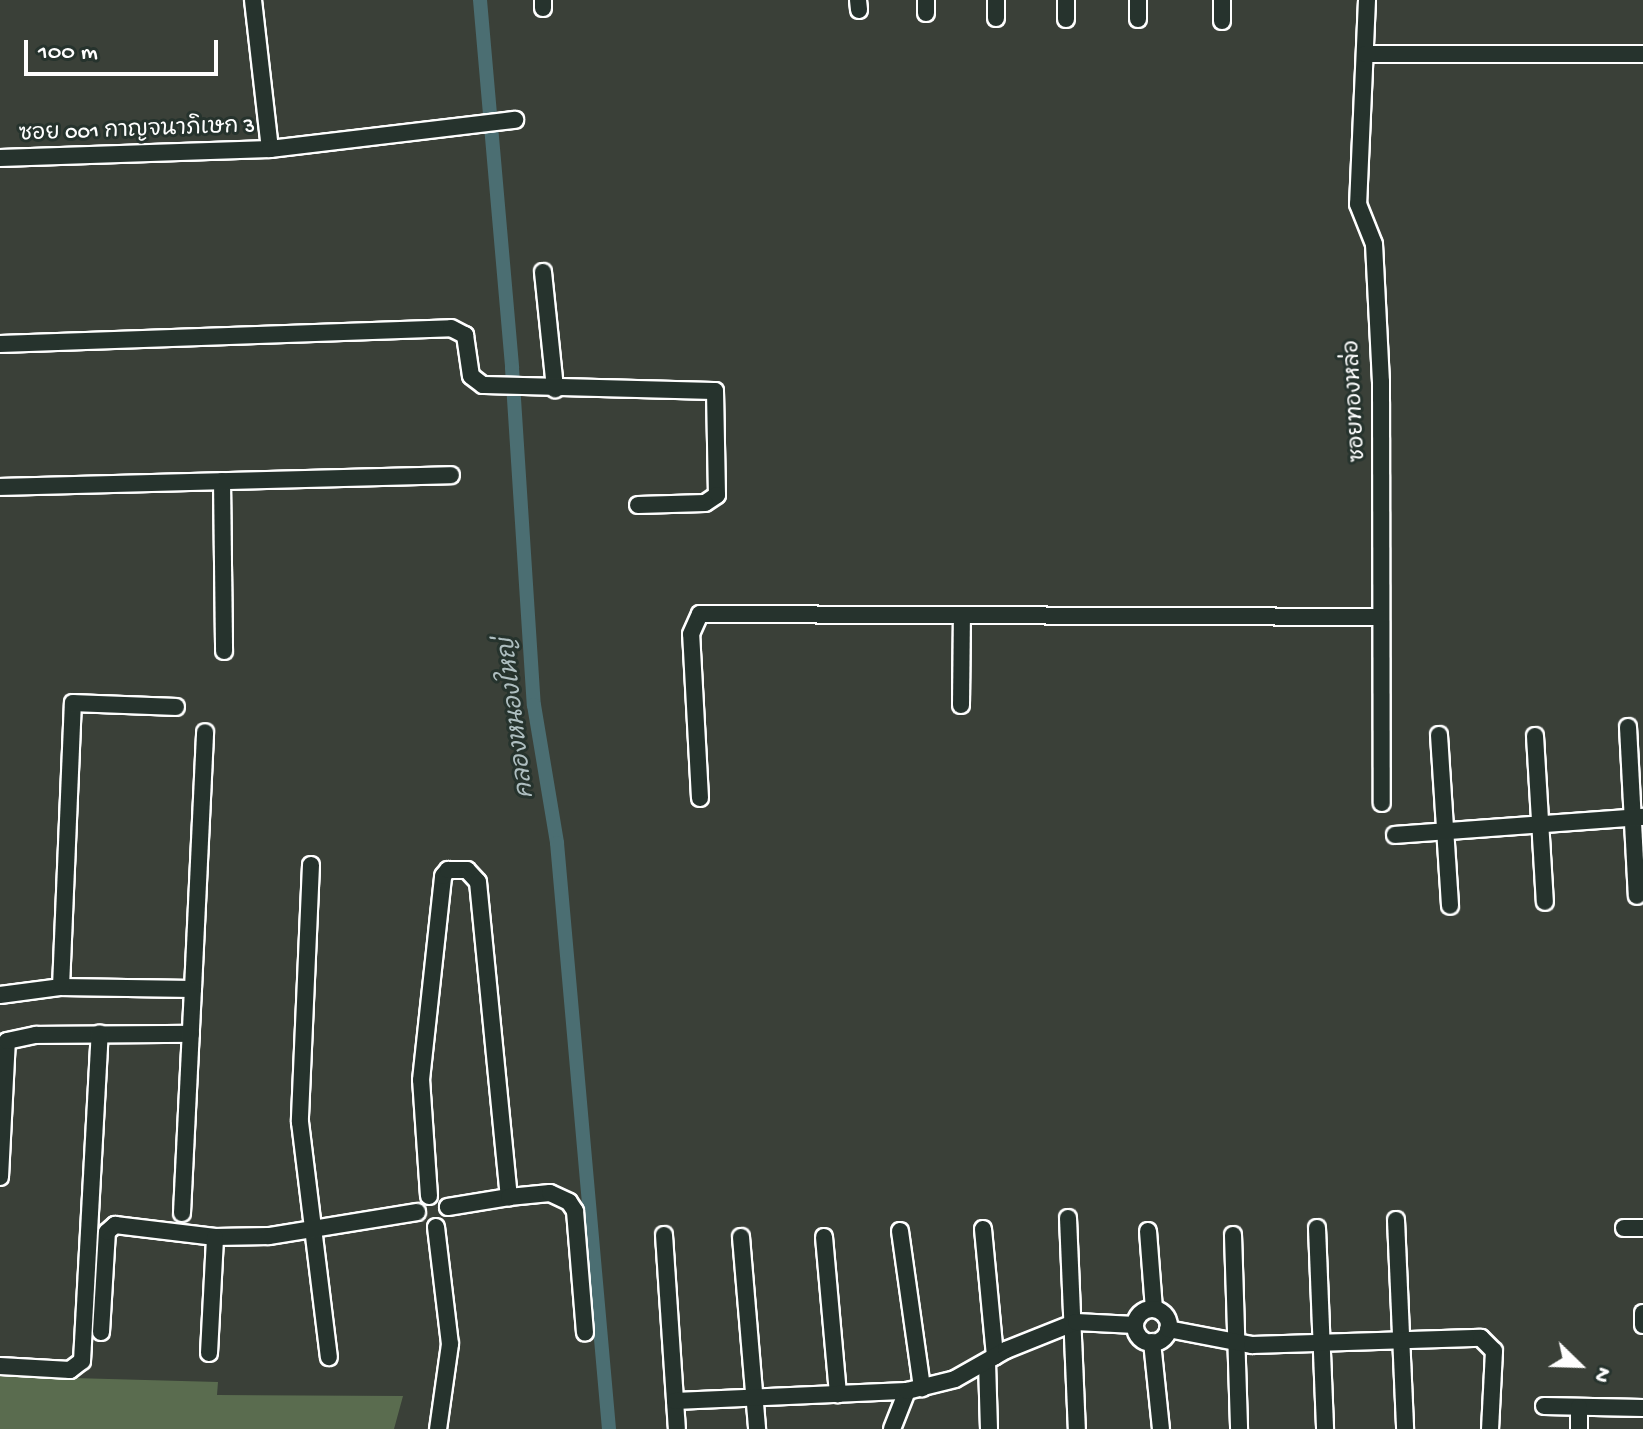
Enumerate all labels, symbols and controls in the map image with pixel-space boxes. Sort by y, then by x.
scale bar [28,24,222,74]
text: 100 m [38,39,98,68]
street label: ซอย 001 กาญจนาภิเษก 3 [18,115,256,149]
street label: ซอยทองหล่อ [1341,339,1373,463]
water label: คลองหนองใหญ่ [494,636,542,800]
north arrow [1539,1325,1619,1405]
text: N [1586,1363,1616,1386]

